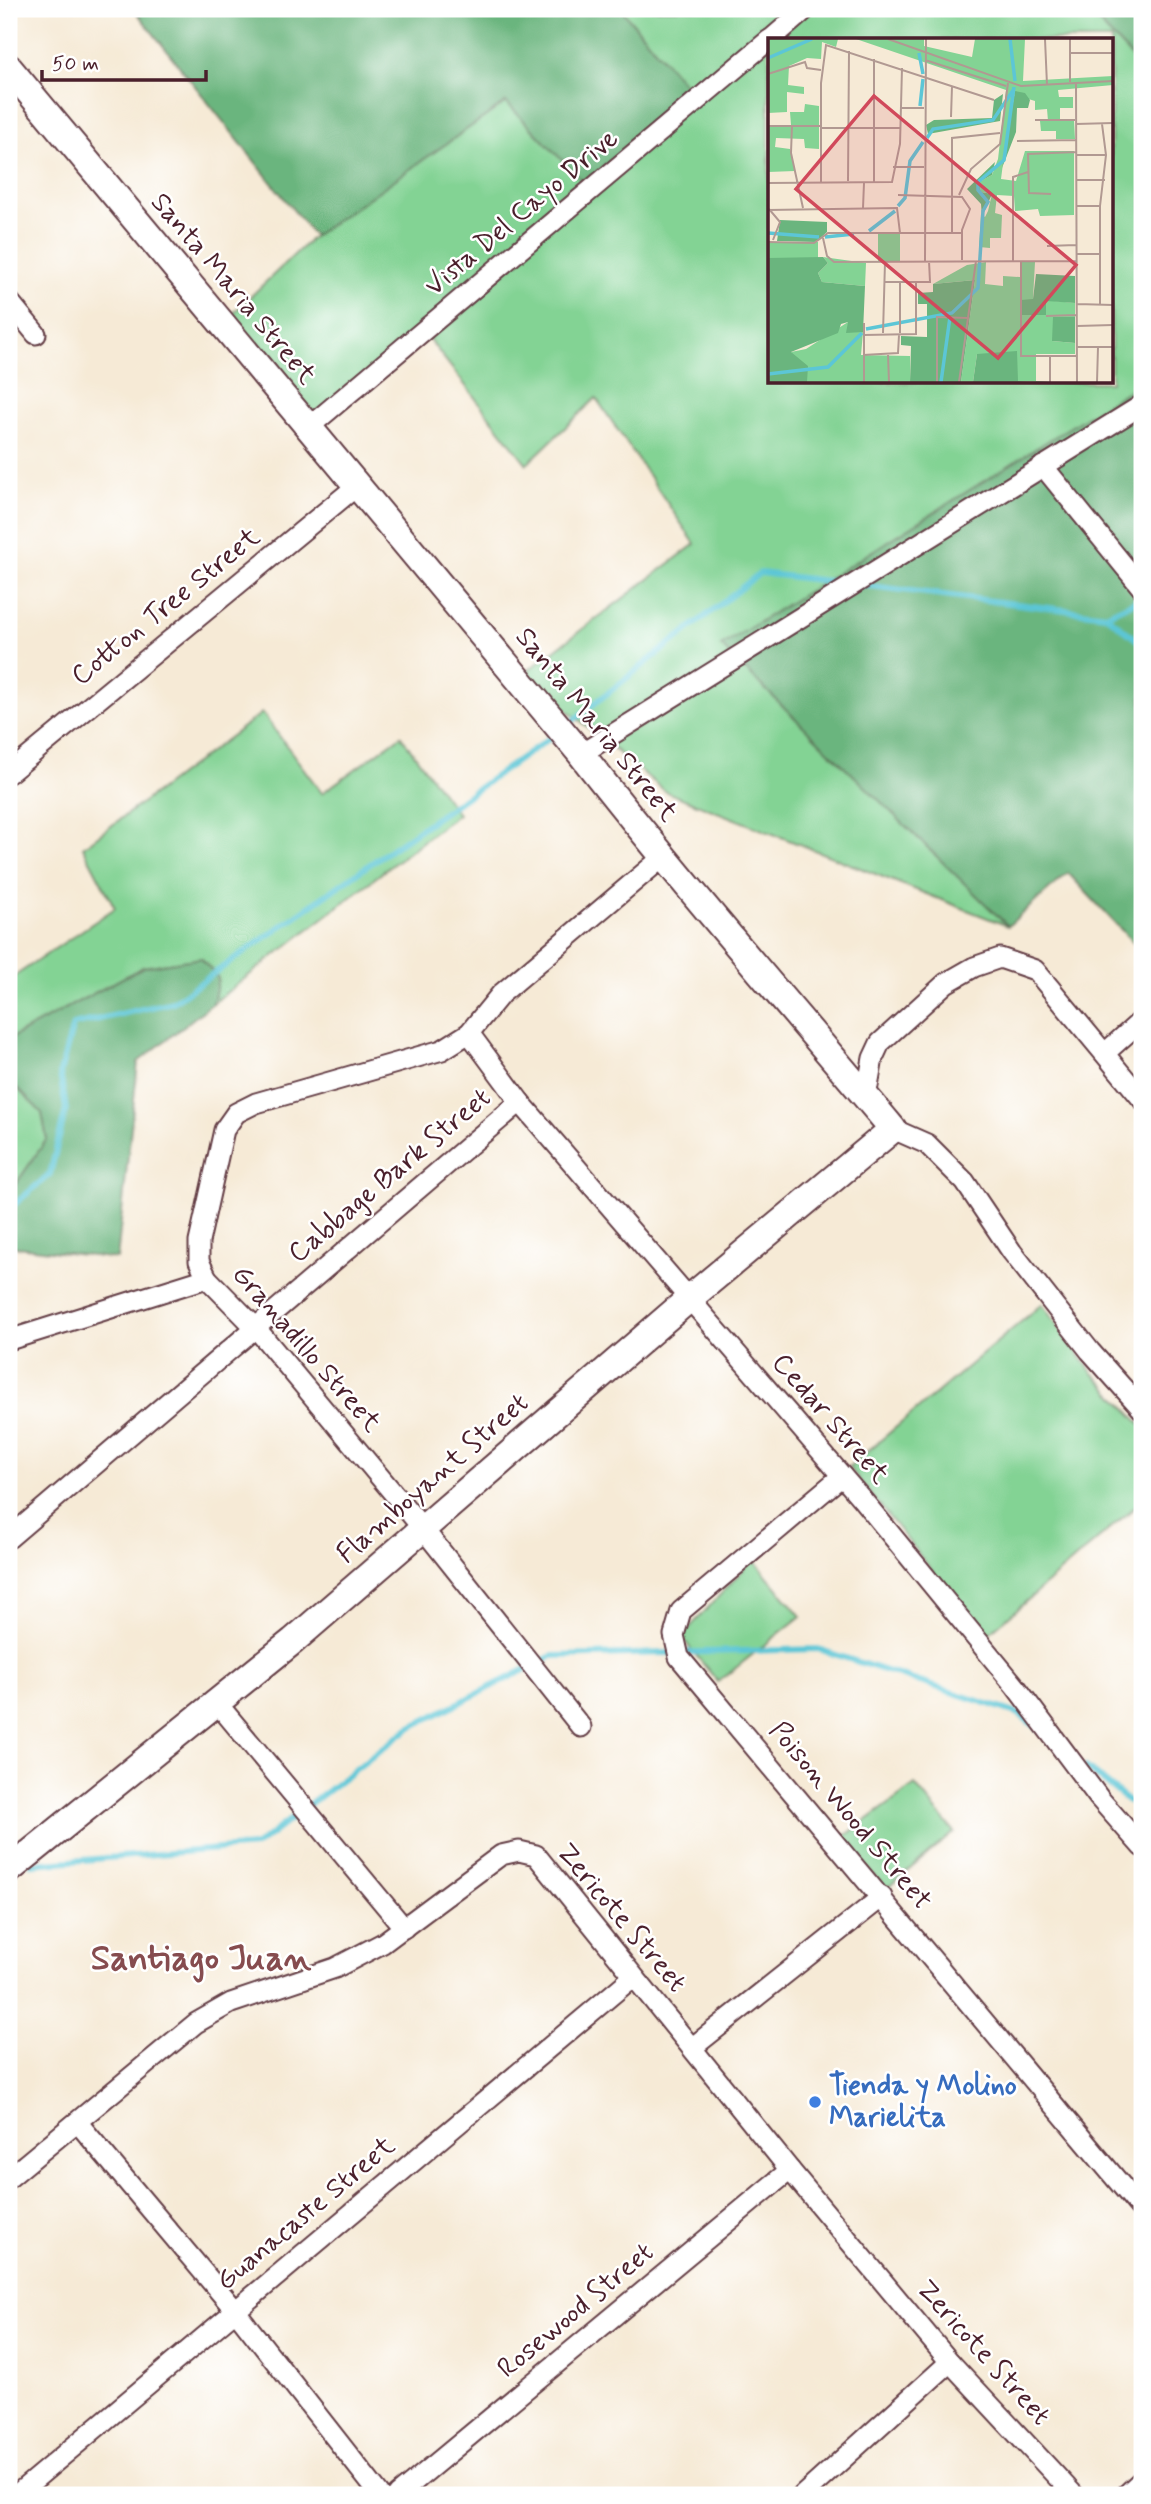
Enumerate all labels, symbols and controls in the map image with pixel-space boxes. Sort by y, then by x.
scale bar [42,38,206,82]
inset map [768,38,1112,383]
text: 50 m [52,50,99,78]
street label: Vista Del Cayo Drive [417,121,627,305]
street label: Santa Maria Street [142,185,325,393]
street label: Cotton Tree Street [64,519,269,695]
street label: Santa Maria Street [506,620,686,830]
street label: Cabbage Bark Street [281,1080,499,1272]
street label: Granadillo Street [223,1257,389,1441]
street label: Cedar Street [763,1346,898,1493]
street label: Flamboyant Street [329,1385,537,1573]
street label: Poison Wood Street [760,1714,940,1918]
street label: Zericote Street [548,1835,694,2001]
district label: Santiago Juan [91,1936,312,1983]
place label: Tienda y Molino Marielita [829,2068,1017,2137]
marker: Tienda y Molino Marielita [807,2094,823,2110]
street label: Guanacaste Street [209,2128,404,2300]
street label: Rosewood Street [490,2235,662,2387]
street label: Zericote Street [908,2272,1058,2434]

